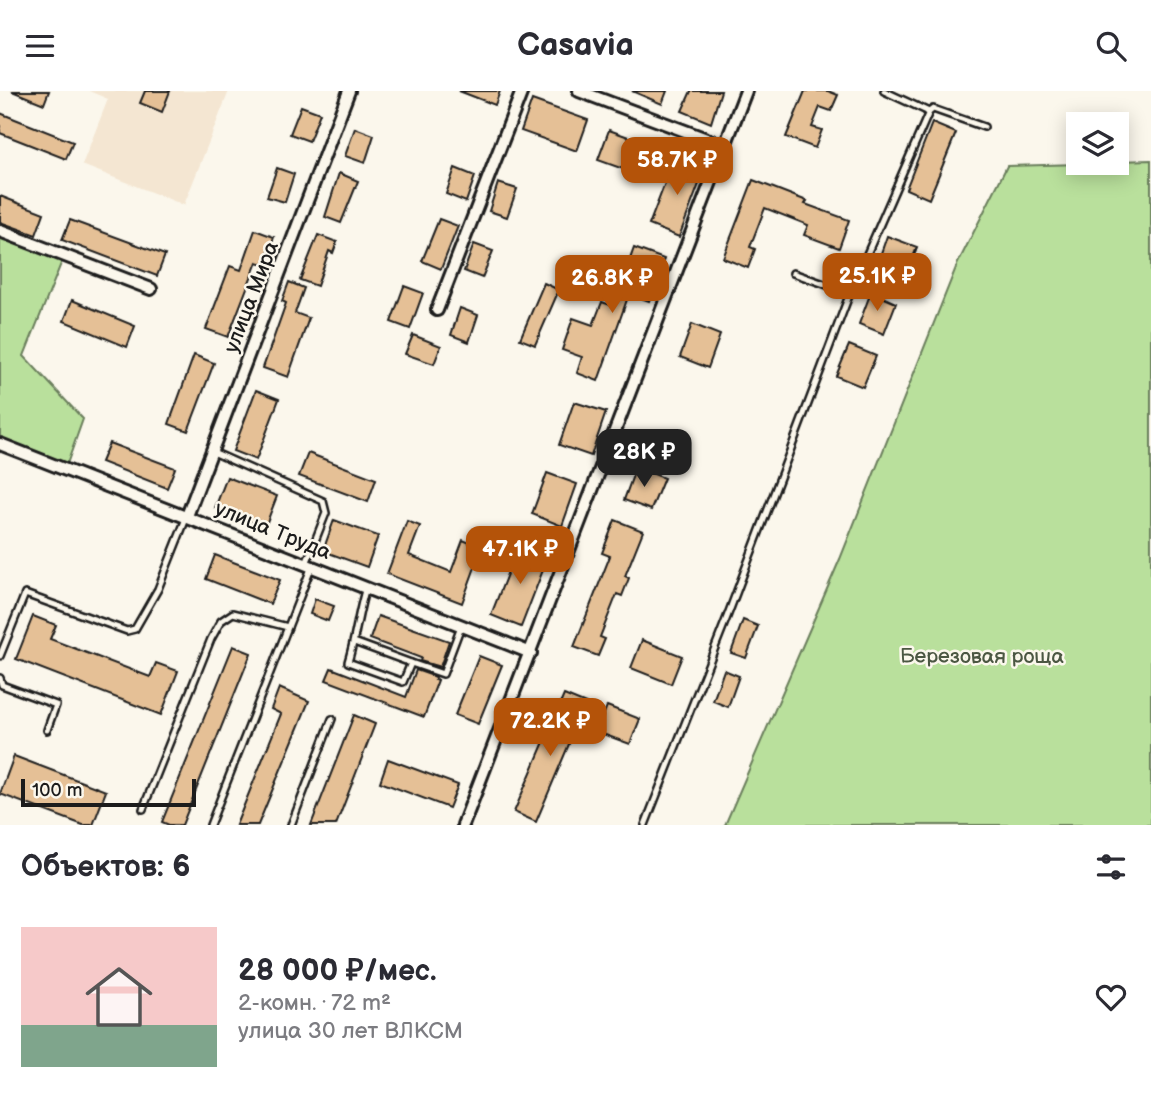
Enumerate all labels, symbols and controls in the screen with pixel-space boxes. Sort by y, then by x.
text: Casavia [517,26,634,65]
icon: menu [21,27,59,65]
icon: search [1092,27,1130,65]
map controls [1066,112,1129,175]
button: layers [1066,112,1129,175]
pin: 58.7K ₽ [612,137,742,197]
text: 58.7K ₽ [637,146,717,174]
street label: улица Мира [219,237,284,356]
pin: 25.1K ₽ [812,253,942,313]
pin: 26.8K ₽ [547,255,677,315]
text: 25.1K ₽ [838,262,916,290]
text: 26.8K ₽ [571,264,653,292]
pin: 28K ₽ [595,429,693,489]
text: 28K ₽ [613,438,675,466]
street label: улица Труда [211,496,335,565]
pin: 47.1K ₽ [455,526,585,586]
text: 47.1K ₽ [482,535,558,563]
park label: Березовая роща [900,644,1065,669]
pin: 72.2K ₽ [485,699,615,758]
text: 72.2K ₽ [510,707,590,735]
scale bar [21,776,196,808]
text: 100 m [32,779,83,802]
icon: filters [1092,848,1130,886]
text: Объектов: 6 [21,849,190,885]
text: 28 000 ₽/мес. [238,953,437,989]
icon: home [77,955,161,1039]
icon: heart [1092,978,1130,1016]
text: 2-комн. · 72 m² [238,989,391,1017]
text: улица 30 лет ВЛКСМ [238,1017,463,1045]

